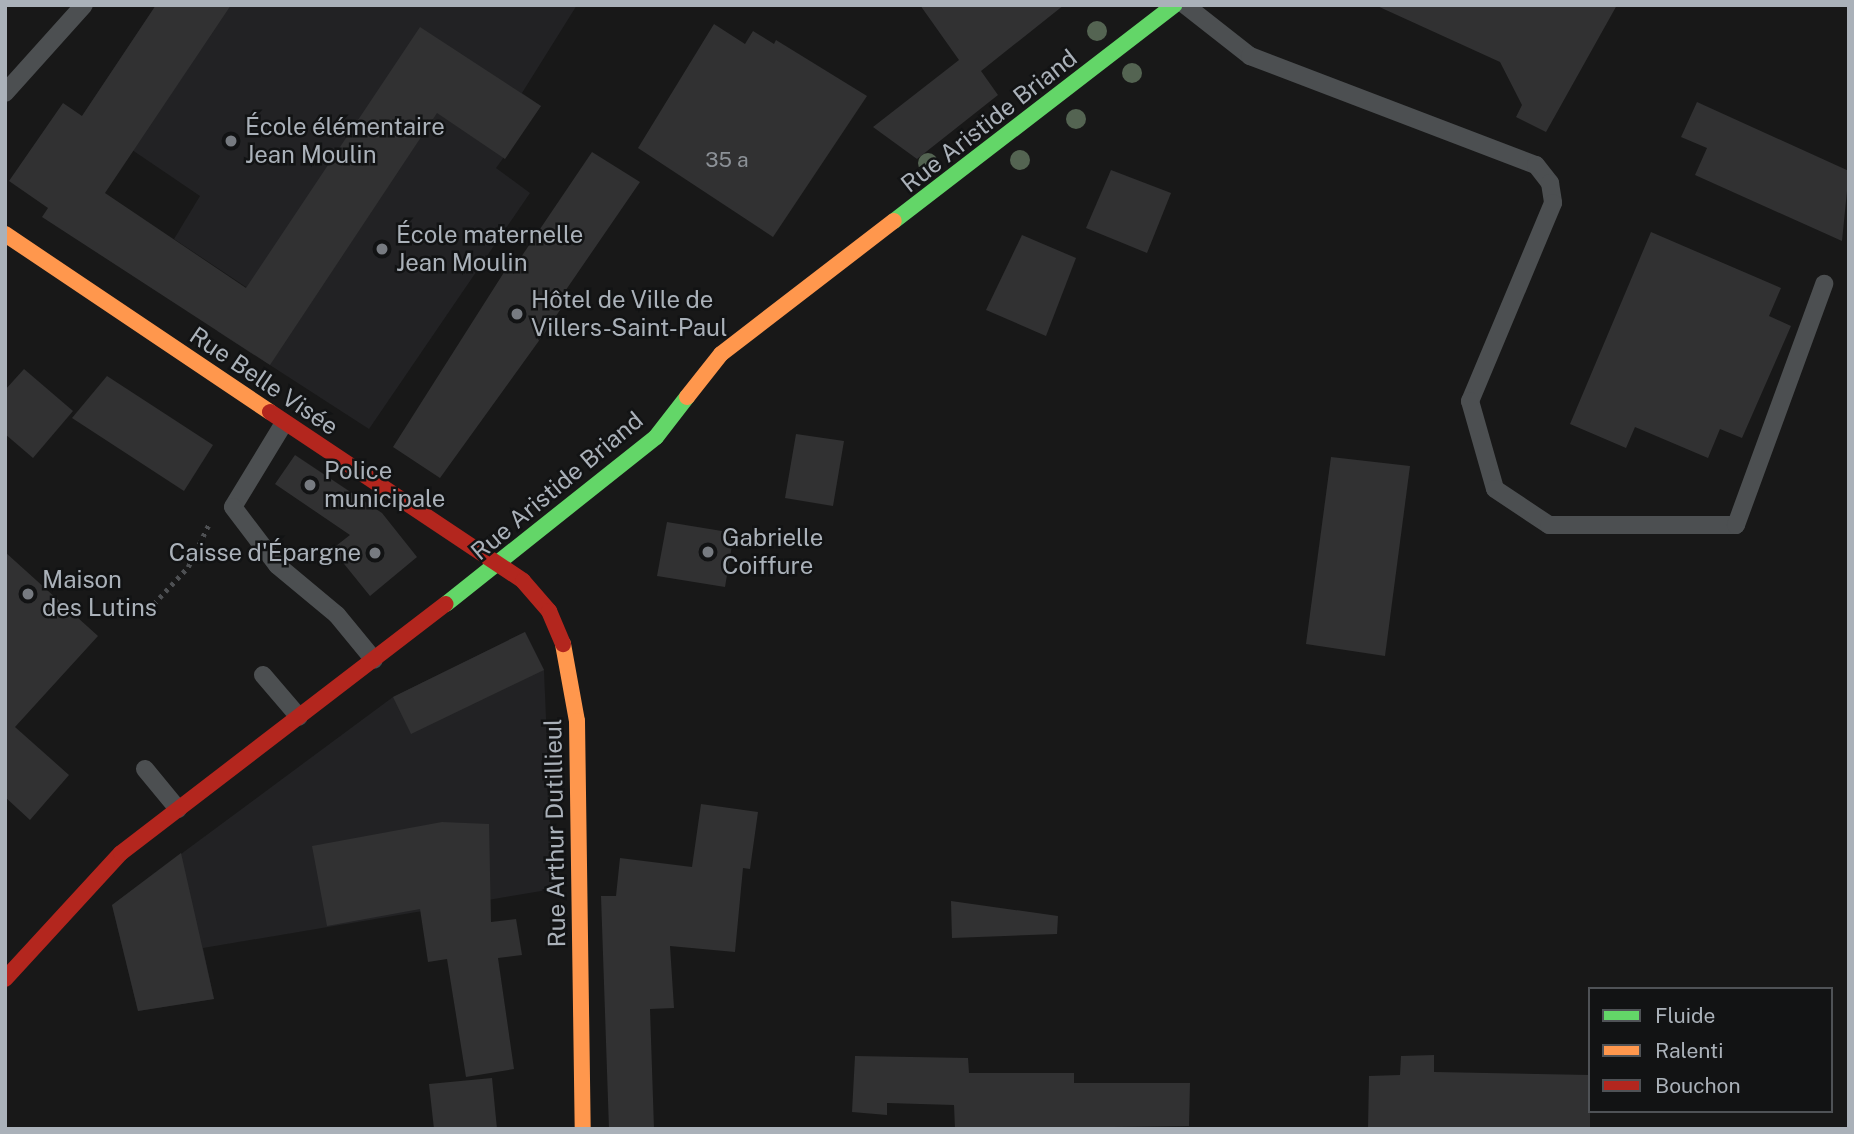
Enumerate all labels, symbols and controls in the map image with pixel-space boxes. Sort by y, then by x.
street label: Rue Aristide Briand [895,43,1083,199]
place label: École élémentaire Jean Moulin [245,113,445,169]
marker: École élémentaire Jean Moulin [223,133,239,149]
house number: 35 a [705,147,749,173]
place label: École maternelle Jean Moulin [396,221,583,277]
marker: École maternelle Jean Moulin [374,241,390,257]
place label: Hôtel de Ville de Villers-Saint-Paul [531,286,727,342]
marker: Hôtel de Ville de Villers-Saint-Paul [509,306,525,322]
street label: Rue Belle Visée [184,321,344,441]
street label: Rue Aristide Briand [465,406,649,566]
place label: Police municipale [324,457,445,513]
marker: Police municipale [302,477,318,493]
place label: Gabrielle Coiffure [722,524,823,580]
place label: Caisse d'Épargne [168,539,361,567]
marker: Gabrielle Coiffure [700,544,716,560]
marker: Caisse d'Épargne [367,545,383,561]
place label: Maison des Lutins [42,566,157,622]
marker: Maison des Lutins [20,586,36,602]
street label: Rue Arthur Dutillieul [539,718,571,948]
legend [1588,987,1833,1113]
text: Fluide [1655,1003,1715,1028]
text: Ralenti [1655,1038,1723,1063]
text: Bouchon [1655,1073,1741,1098]

